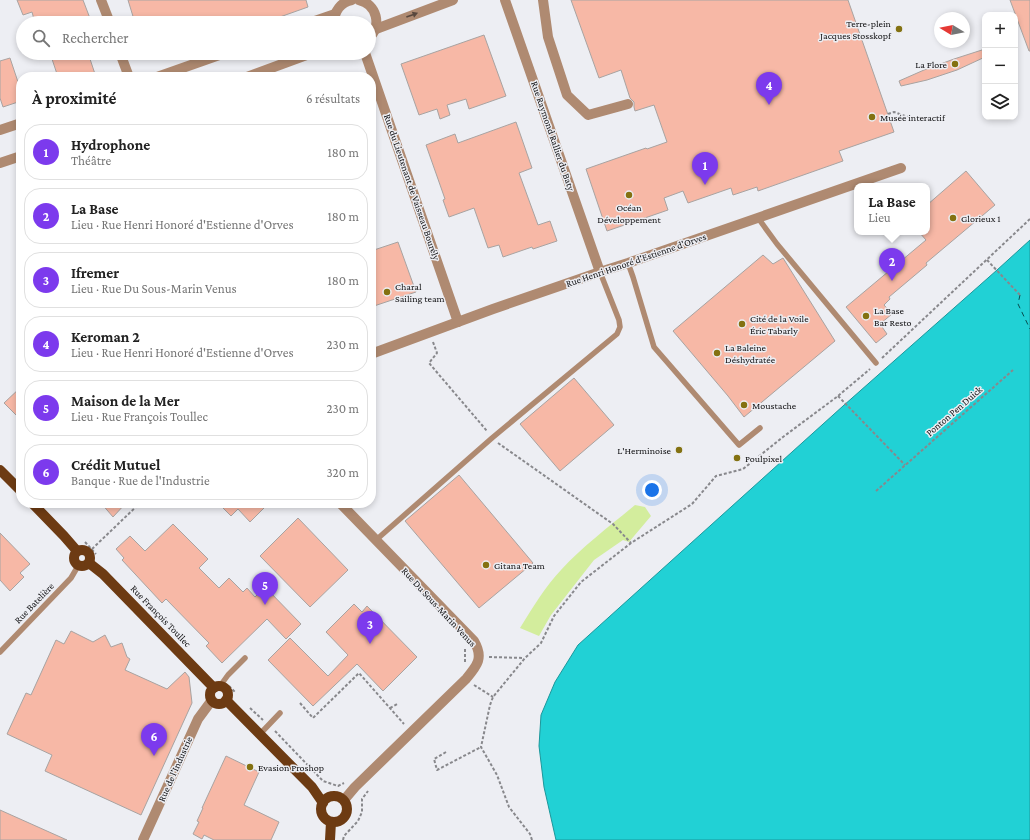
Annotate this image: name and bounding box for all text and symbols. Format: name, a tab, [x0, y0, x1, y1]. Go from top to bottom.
one-way arrow	[407, 12, 419, 18]
north arrow	[934, 12, 970, 48]
map controls	[982, 12, 1018, 120]
button: +	[982, 12, 1018, 48]
search box	[16, 16, 376, 60]
place label: Terre-plein Jacques Stosskopf	[819, 18, 892, 41]
marker: Terre-plein Jacques Stosskopf	[894, 24, 904, 34]
icon: search	[30, 27, 52, 49]
text: Rechercher	[62, 30, 129, 46]
button: −	[982, 48, 1018, 84]
place label: La Flore	[915, 59, 948, 70]
marker: La Flore	[950, 59, 960, 69]
pin: 4	[756, 72, 782, 105]
street label: Rue Raymond Rallier du Baty	[529, 80, 577, 193]
button: layers	[982, 84, 1018, 120]
text: À proximité	[32, 89, 116, 108]
text: 6 résultats	[306, 91, 360, 106]
marker: Musée interactif	[867, 112, 877, 122]
place label: Musée interactif	[880, 112, 946, 123]
street label: Rue du Lieutenant de Vaisseau Bourély	[382, 113, 442, 262]
text: Hydrophone	[71, 137, 150, 153]
text: 1	[44, 145, 48, 160]
text: 180 m	[327, 145, 359, 160]
pin: 1	[692, 152, 718, 185]
text: Théâtre	[71, 153, 111, 168]
popup	[854, 183, 930, 235]
marker: Océan Développement	[624, 190, 634, 200]
text: La Base	[868, 194, 916, 210]
text: La Base	[71, 201, 118, 217]
place label: Océan Développement	[597, 202, 661, 225]
text: 2	[43, 209, 49, 224]
text: 180 m	[327, 209, 359, 224]
text: Lieu	[868, 210, 891, 225]
marker: Glorieux 1	[948, 213, 958, 223]
place label: Glorieux 1	[961, 213, 1001, 224]
text: Lieu · Rue Henri Honoré d'Estienne d'Orves	[71, 217, 294, 232]
street label: Rue Henri Honoré d'Estienne d'Orves	[564, 231, 708, 289]
pin: 2	[879, 248, 905, 281]
text: Ifremer	[71, 265, 119, 281]
text: 3	[43, 273, 49, 288]
text: 180 m	[327, 273, 359, 288]
text: Lieu · Rue Du Sous-Marin Venus	[71, 281, 237, 296]
place label: Charal Sailing team	[395, 281, 445, 304]
marker: Charal Sailing team	[382, 287, 392, 297]
place label: La Base Bar Resto	[874, 305, 912, 328]
marker: La Base Bar Resto	[861, 311, 871, 321]
place label: Cité de la Voile Éric Tabarly	[750, 313, 809, 336]
marker: Cité de la Voile Éric Tabarly	[737, 319, 747, 329]
text: Keroman 2	[71, 329, 140, 345]
text: 4	[42, 337, 50, 352]
text: 230 m	[326, 337, 359, 352]
place label: La Baleine Déshydratée	[725, 342, 776, 365]
text: Lieu · Rue Henri Honoré d'Estienne d'Orves	[71, 345, 294, 360]
marker: La Baleine Déshydratée	[712, 348, 722, 358]
street label: Ponton Pen Duick	[924, 384, 984, 438]
text: Maison de la Mer	[71, 393, 180, 409]
marker: Moustache	[739, 400, 749, 410]
place label: Moustache	[752, 400, 797, 411]
text: 5	[43, 401, 49, 416]
text: 230 m	[326, 401, 359, 416]
text: Lieu · Rue François Toullec	[71, 409, 208, 424]
place label: L'Herminoise	[617, 445, 672, 456]
marker: L'Herminoise	[674, 445, 684, 455]
marker: Poulpixel	[732, 453, 742, 463]
place label: Poulpixel	[745, 453, 783, 464]
text: Crédit Mutuel	[71, 457, 160, 473]
text: 6	[42, 465, 50, 480]
text: 320 m	[326, 465, 359, 480]
text: Banque · Rue de l'Industrie	[71, 473, 210, 488]
your location	[642, 480, 662, 500]
marker: Gitana Team	[481, 560, 491, 570]
place label: Gitana Team	[494, 560, 545, 571]
street label: Rue Du Sous-Marin Venus	[400, 565, 479, 649]
pin: 5	[252, 572, 278, 605]
street label: Rue Batelière	[12, 580, 56, 626]
street label: Rue François Toullec	[129, 583, 194, 650]
pin: 3	[357, 611, 383, 644]
pin: 6	[141, 723, 167, 756]
street label: Rue de l'Industrie	[156, 734, 195, 803]
marker: Evasion Proshop	[245, 762, 255, 772]
place label: Evasion Proshop	[258, 762, 324, 773]

